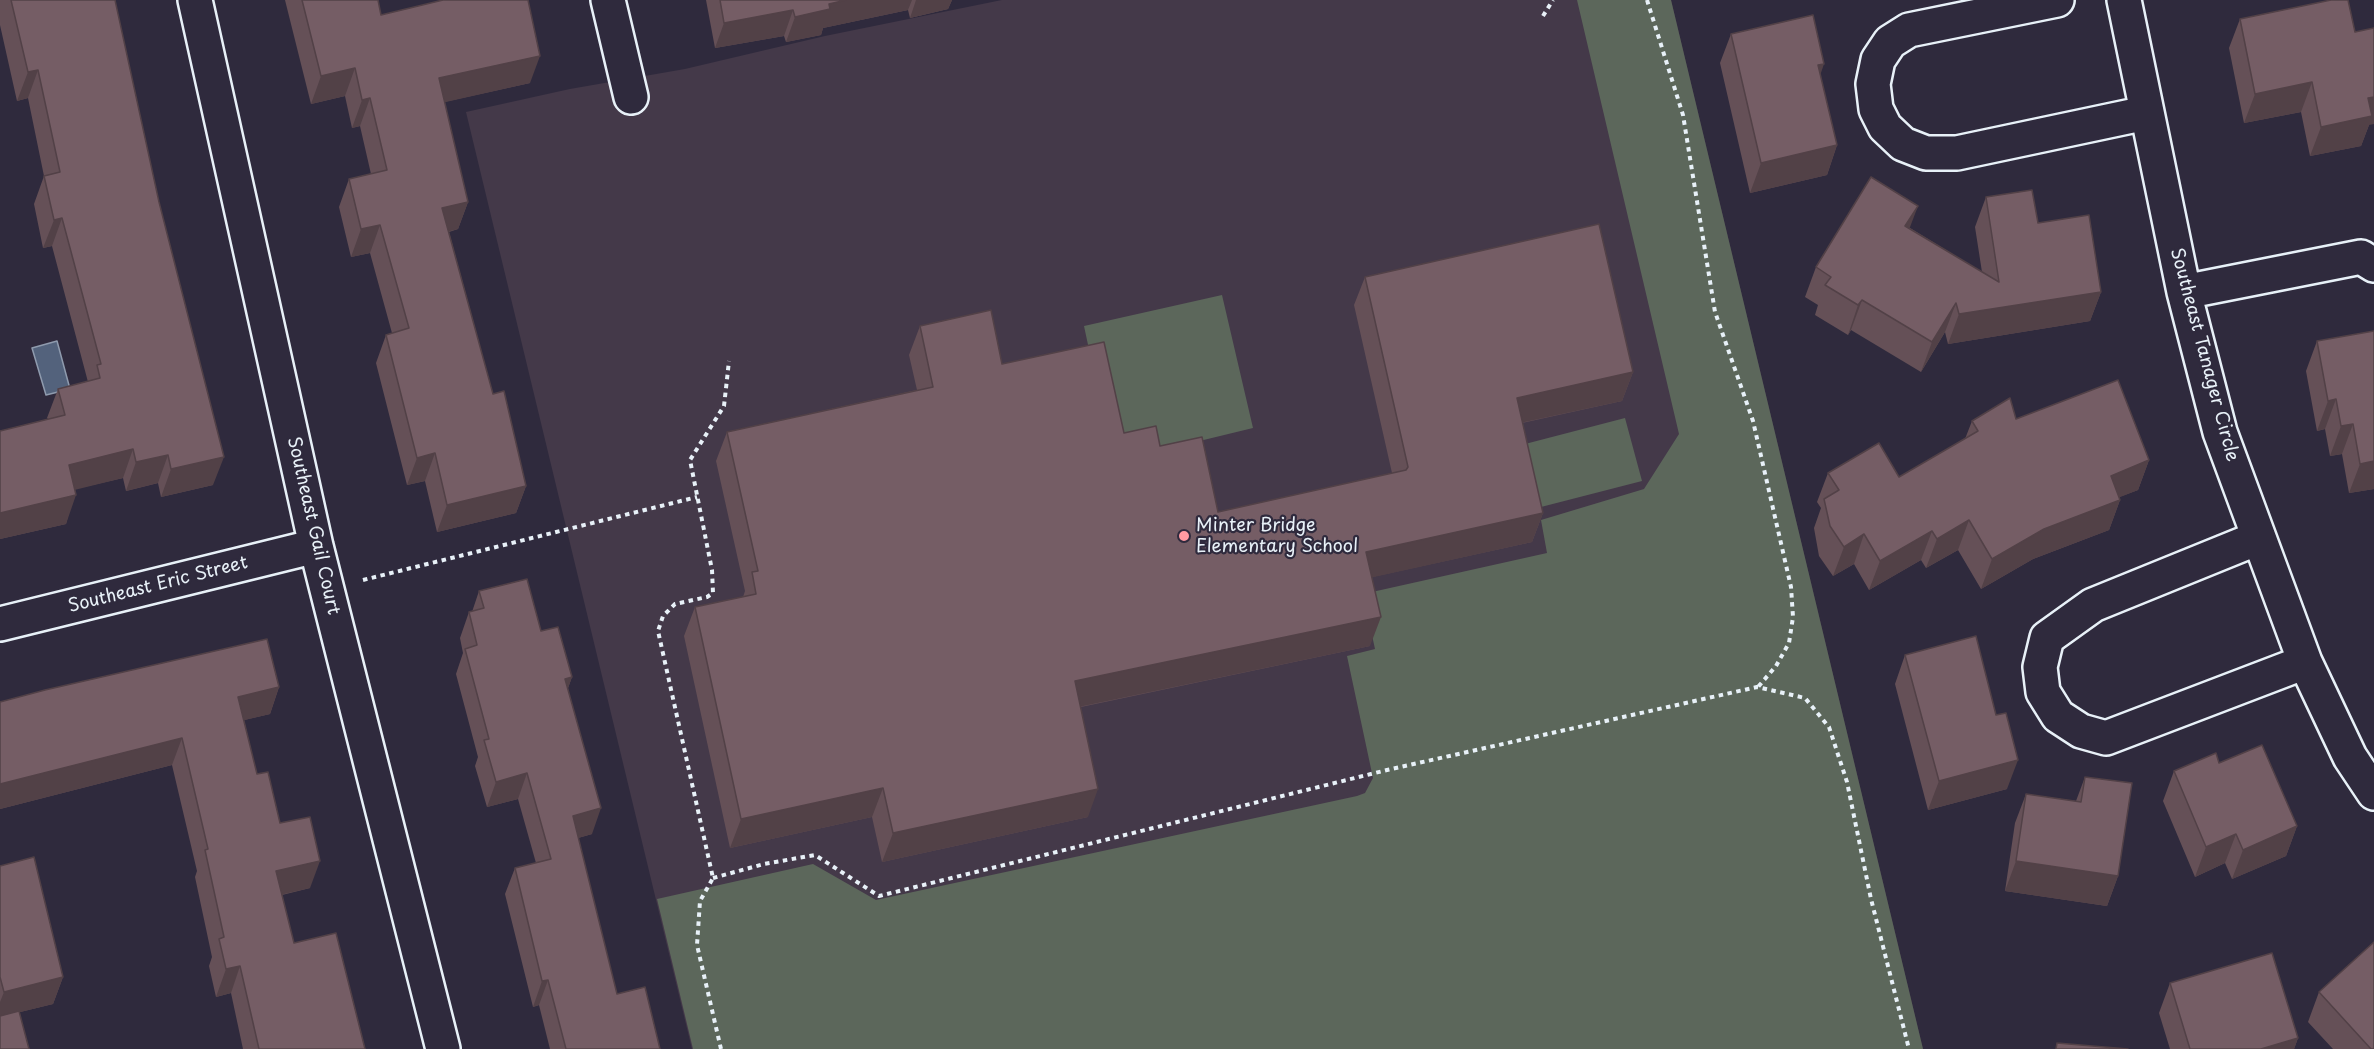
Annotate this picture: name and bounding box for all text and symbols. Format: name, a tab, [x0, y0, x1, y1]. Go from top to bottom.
street label: Southeast Tanager Circle	[2165, 246, 2243, 464]
street label: Southeast Gail Court	[282, 435, 344, 617]
place label: Minter Bridge Elementary School	[1196, 515, 1358, 558]
marker: Minter Bridge Elementary School	[1177, 529, 1191, 543]
street label: Southeast Eric Street	[66, 552, 250, 618]

